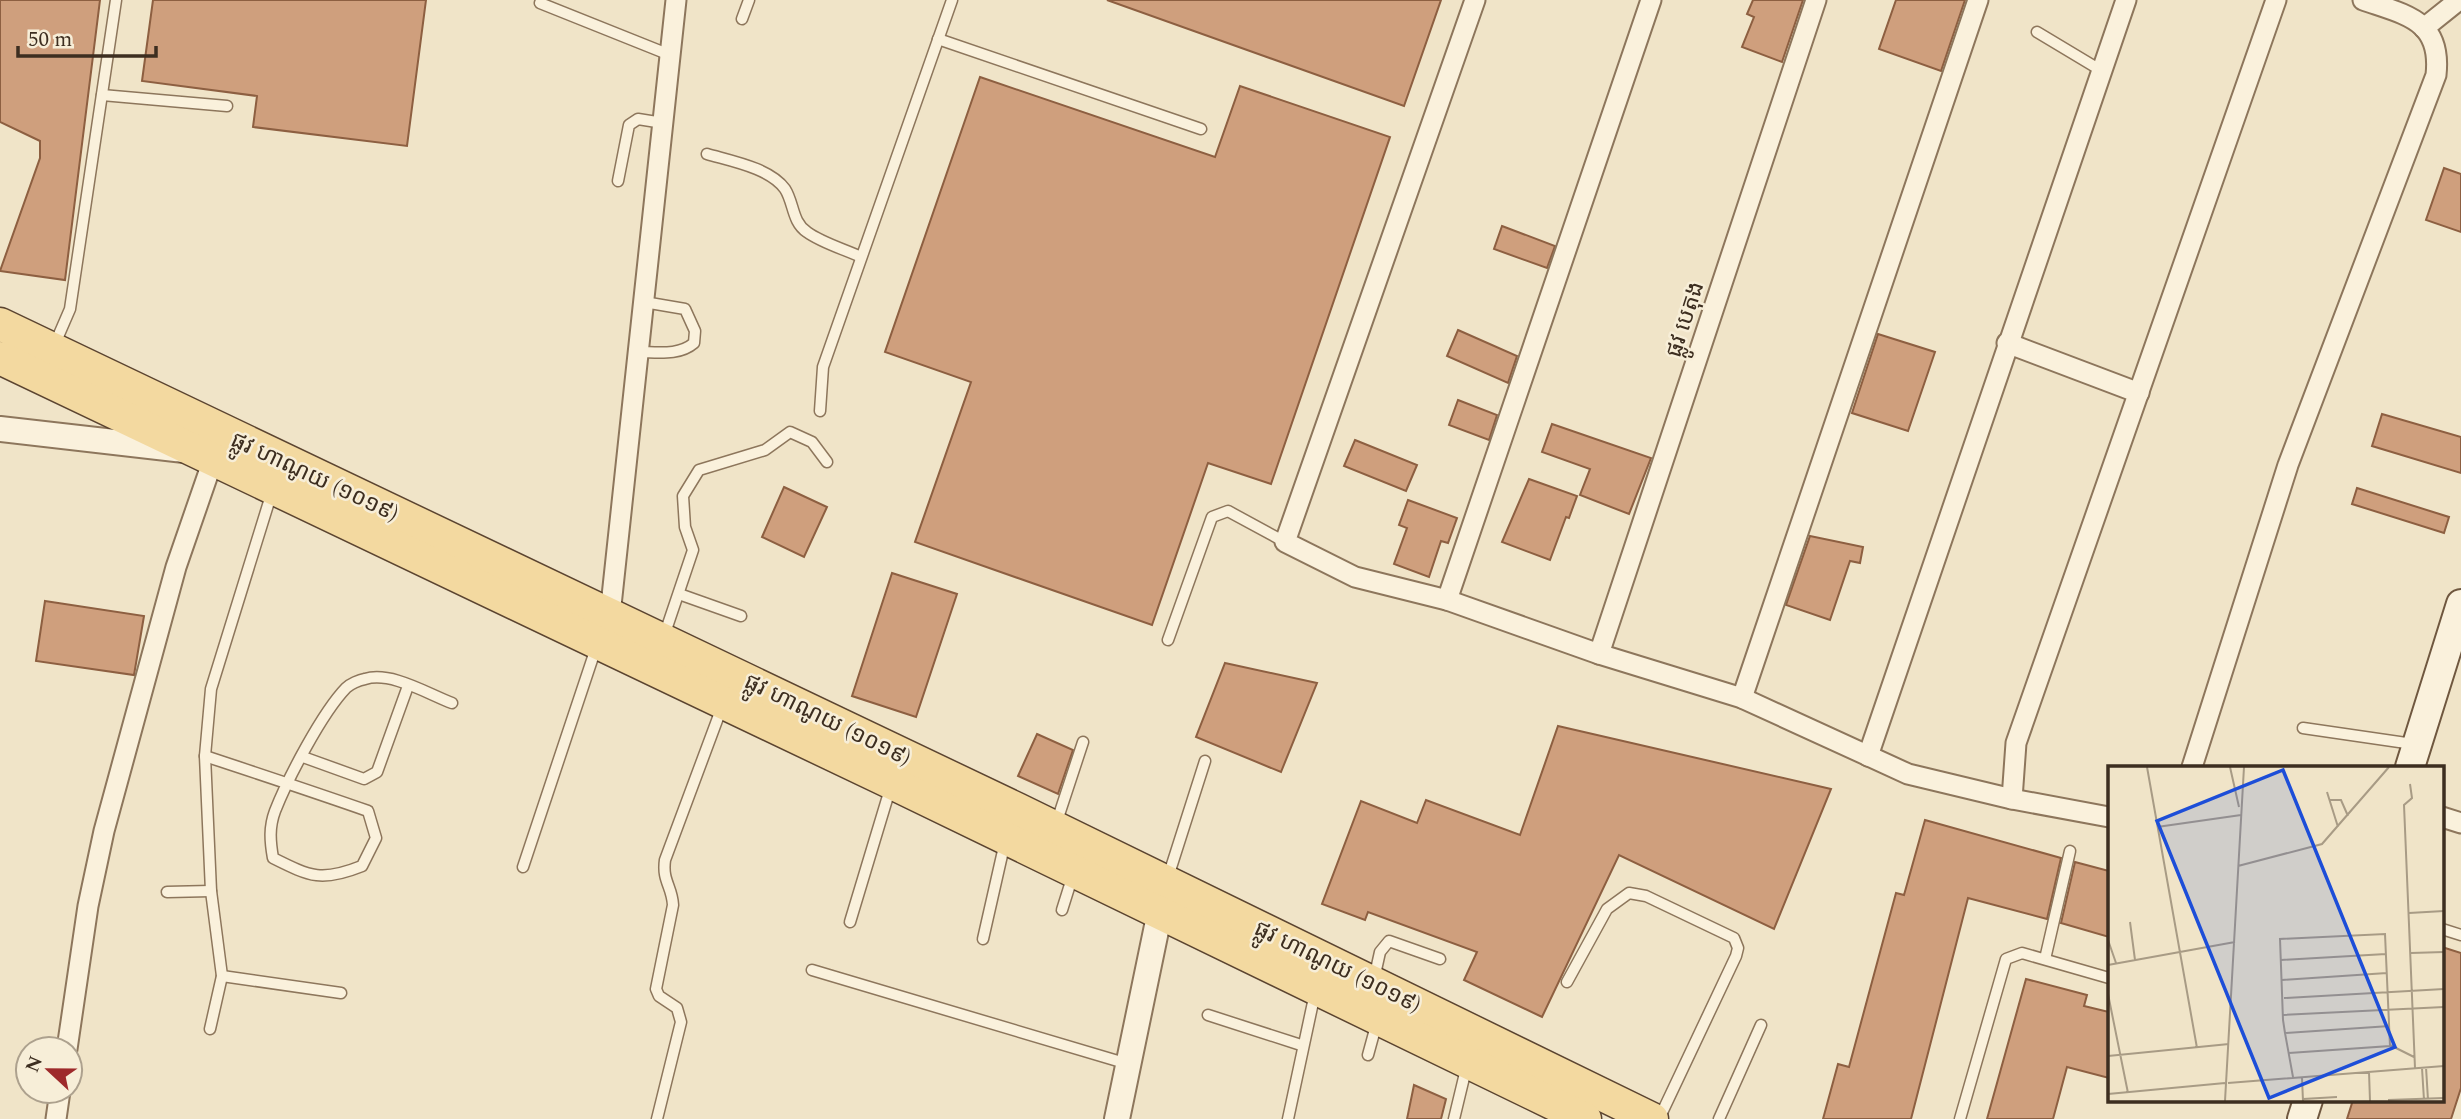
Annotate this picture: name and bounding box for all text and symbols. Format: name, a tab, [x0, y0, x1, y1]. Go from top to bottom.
scale bar	[18, 14, 156, 58]
text: 50 m	[28, 24, 72, 56]
street label: ផ្លូវ បេតុង	[1657, 277, 1717, 363]
street label: ផ្លូវ ហាណូយ (១០១៩)	[223, 423, 404, 534]
street label: ផ្លូវ ហាណូយ (១០១៩)	[737, 665, 917, 778]
inset map	[2108, 766, 2444, 1102]
street label: ផ្លូវ ហាណូយ (១០១៩)	[1247, 912, 1427, 1025]
north arrow	[14, 1035, 84, 1105]
text: N	[18, 1052, 51, 1077]

